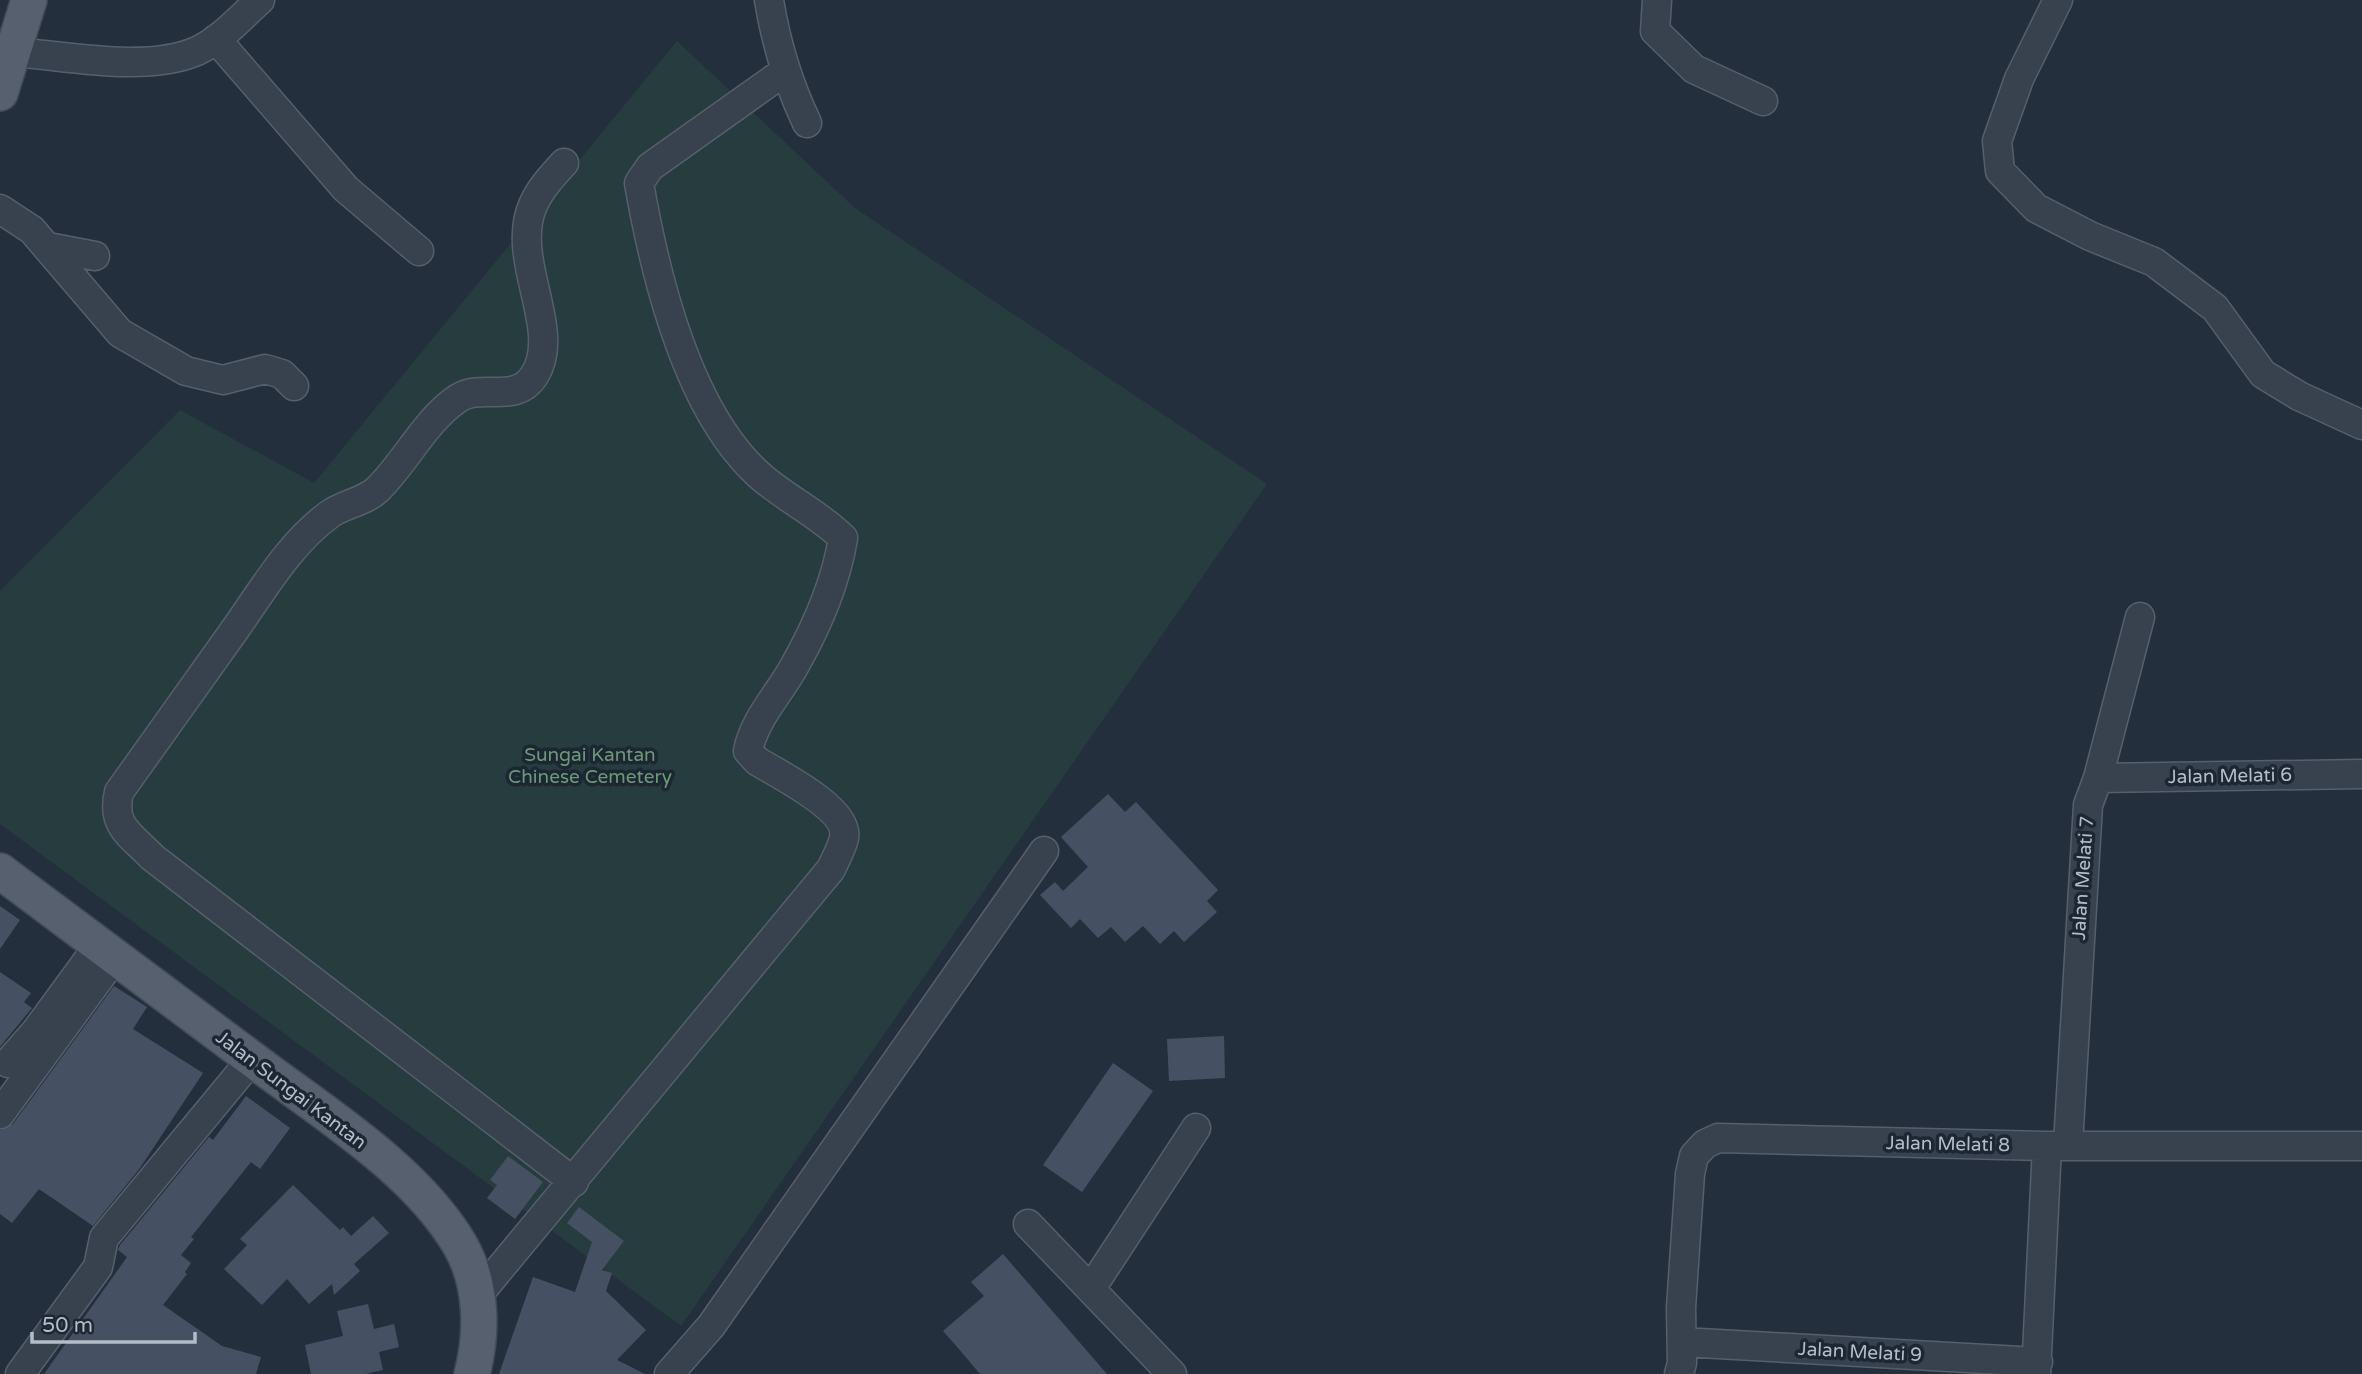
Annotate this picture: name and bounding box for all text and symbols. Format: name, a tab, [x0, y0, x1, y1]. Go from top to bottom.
park label: Sungai Kantan Chinese Cemetery	[508, 744, 672, 788]
street label: Jalan Melati 6	[2168, 764, 2292, 788]
street label: Jalan Melati 7	[2068, 815, 2098, 941]
street label: Jalan Sungai Kantan	[211, 1026, 371, 1154]
street label: Jalan Melati 8	[1886, 1132, 2010, 1156]
scale bar	[32, 1300, 194, 1344]
text: 50 m	[42, 1313, 93, 1338]
street label: Jalan Melati 9	[1797, 1338, 1923, 1366]

